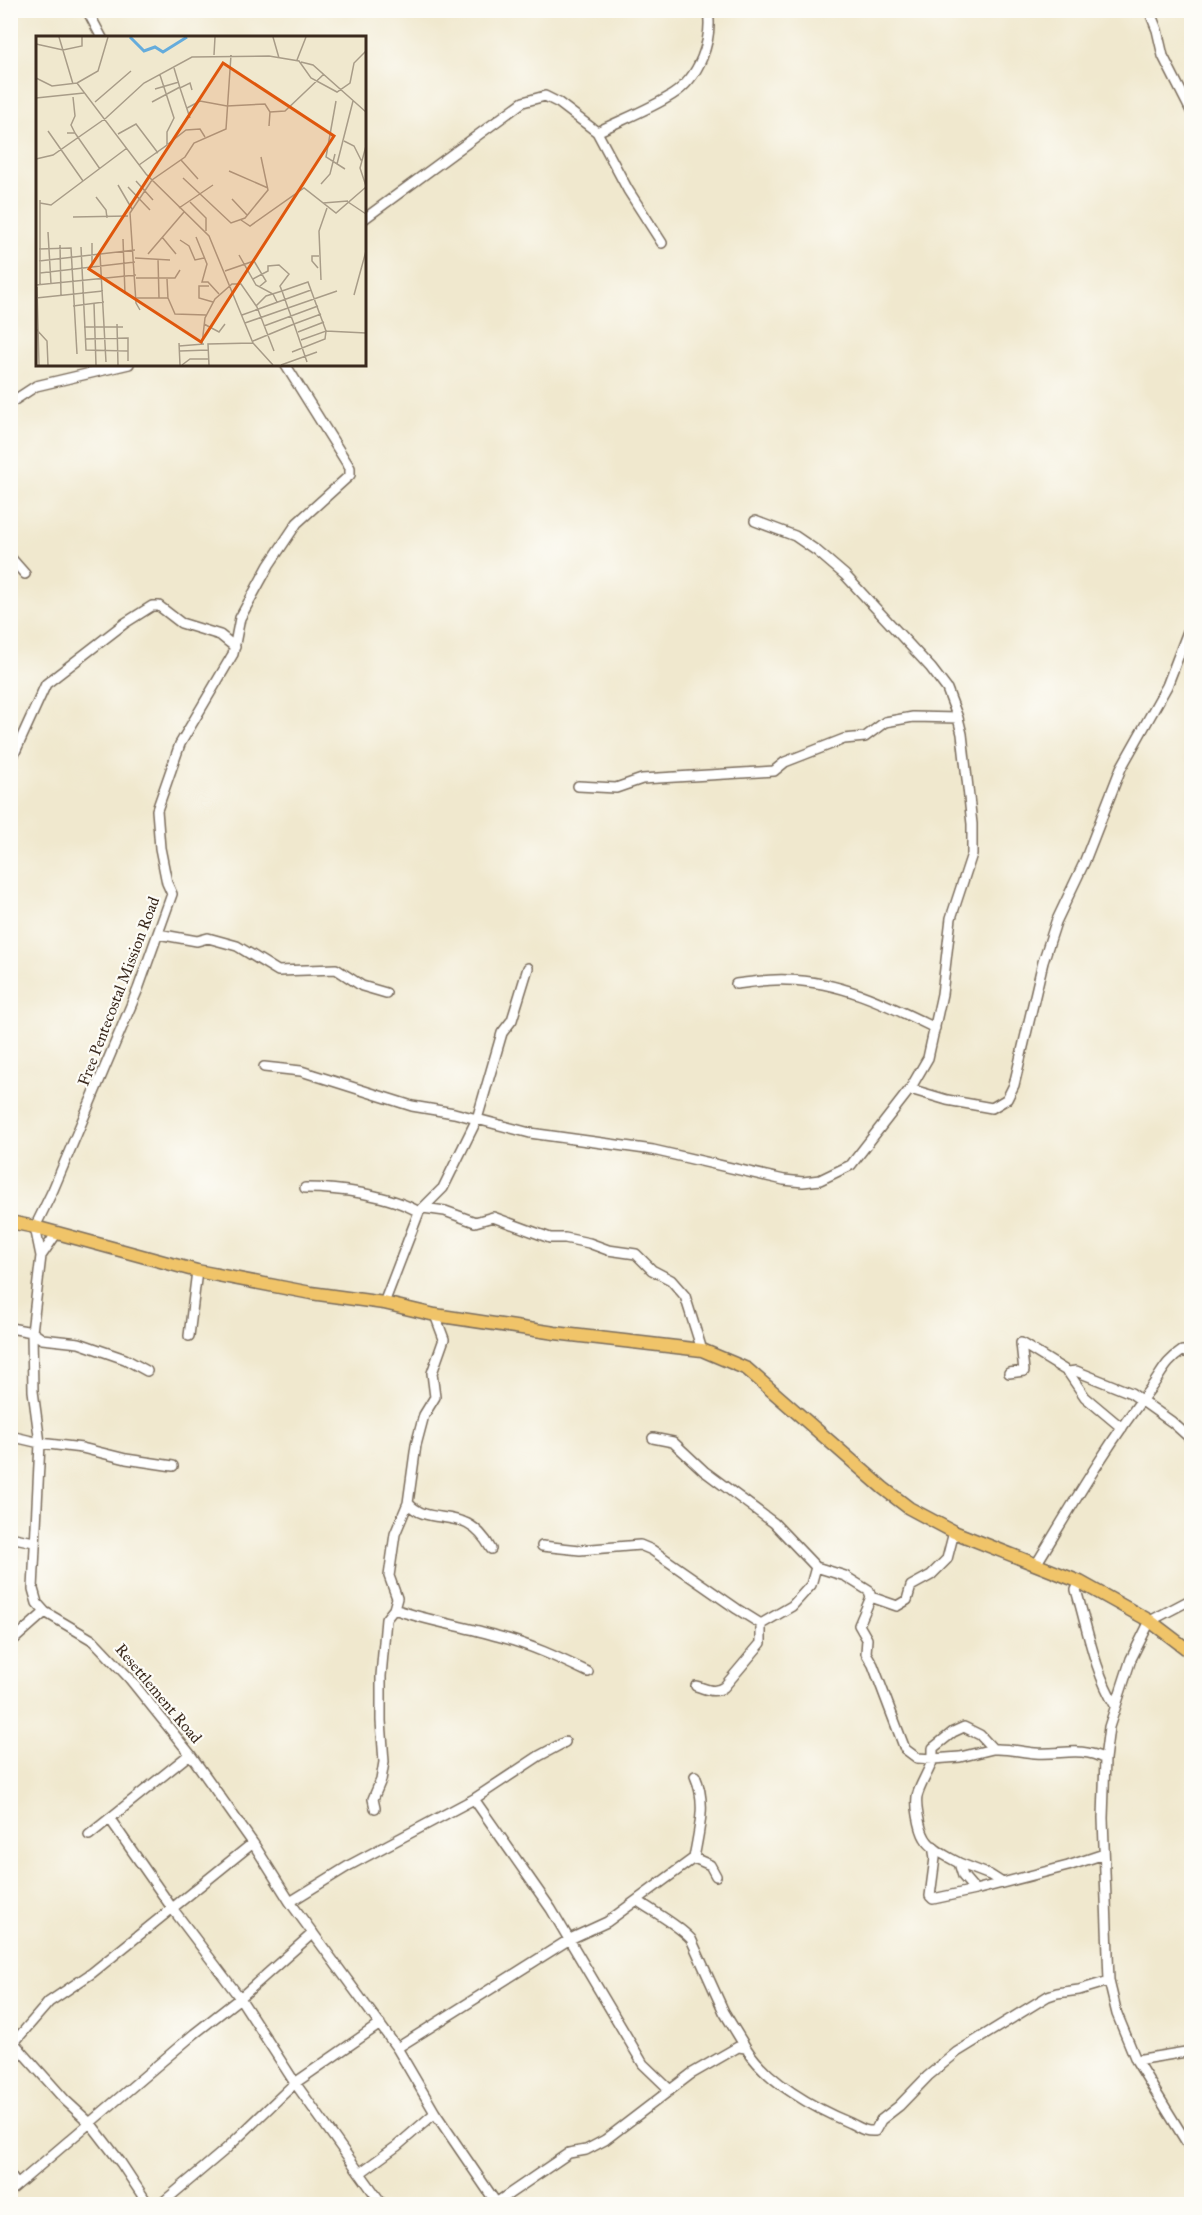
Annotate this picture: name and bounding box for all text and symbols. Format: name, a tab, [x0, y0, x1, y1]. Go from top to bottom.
inset map	[36, 36, 366, 366]
street label: Free Pentecostal Mission Road	[74, 894, 163, 1089]
street label: Resettlement Road	[111, 1640, 206, 1747]

